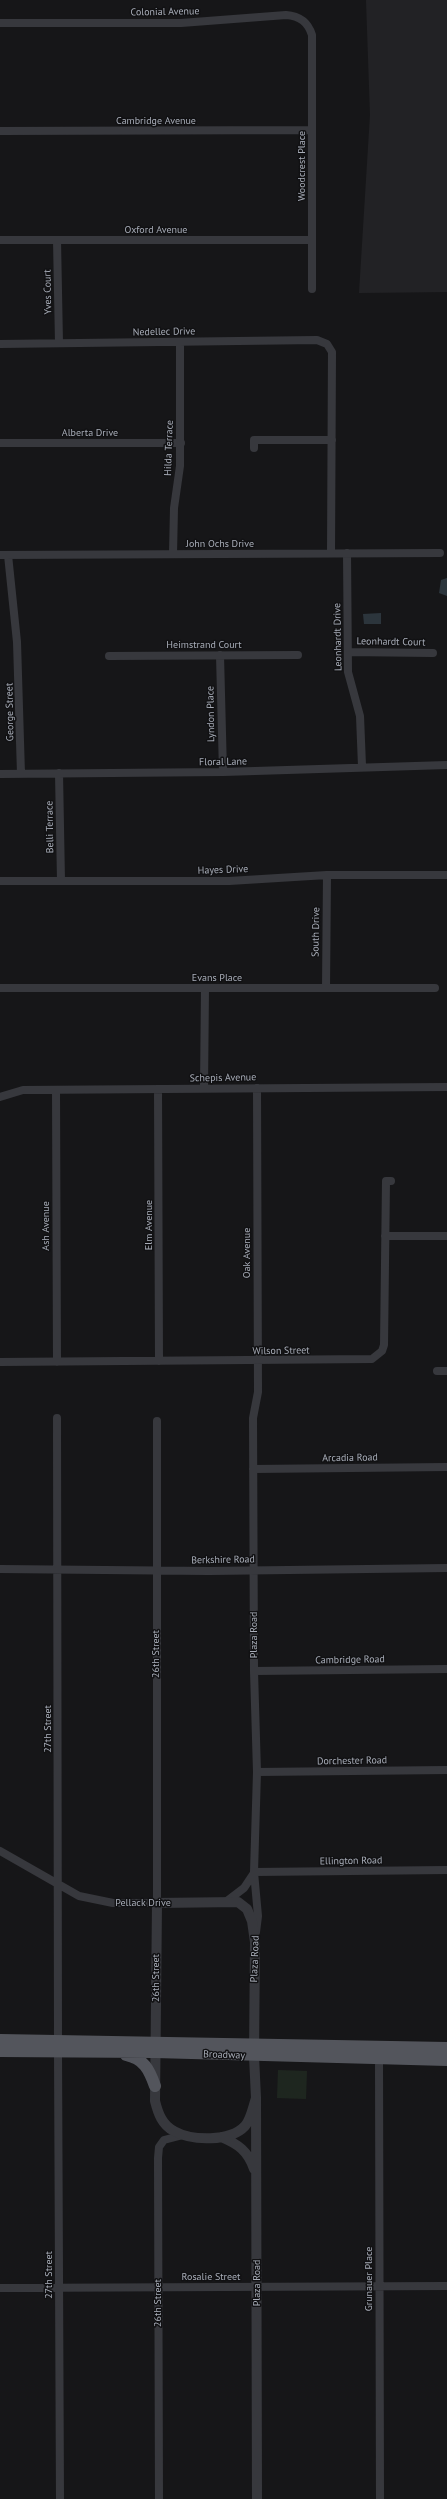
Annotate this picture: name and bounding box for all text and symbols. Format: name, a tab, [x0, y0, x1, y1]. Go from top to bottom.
street label: Colonial Avenue	[130, 5, 200, 19]
street label: Cambridge Avenue	[116, 115, 196, 127]
street label: Woodcrest Place	[296, 131, 308, 201]
street label: Oxford Avenue	[125, 224, 187, 236]
street label: Yves Court	[42, 269, 54, 315]
street label: Nedellec Drive	[133, 325, 195, 339]
street label: Hilda Terrace	[162, 420, 176, 476]
street label: Alberta Drive	[62, 427, 118, 439]
street label: John Ochs Drive	[186, 538, 254, 550]
street label: Leonhardt Drive	[331, 603, 345, 671]
street label: Leonhardt Court	[356, 635, 426, 649]
street label: Heimstrand Court	[166, 639, 242, 651]
street label: George Street	[3, 683, 17, 741]
street label: Lyndon Place	[205, 686, 217, 742]
street label: Floral Lane	[199, 756, 247, 768]
street label: Belli Terrace	[44, 801, 56, 853]
street label: Hayes Drive	[198, 863, 248, 877]
street label: South Drive	[310, 907, 322, 957]
street label: Evans Place	[192, 972, 242, 984]
street label: Schepis Avenue	[190, 1071, 256, 1085]
street label: Elm Avenue	[143, 1200, 155, 1250]
street label: Ash Avenue	[40, 1201, 52, 1251]
street label: Oak Avenue	[241, 1228, 253, 1278]
street label: Wilson Street	[252, 1345, 310, 1357]
street label: Arcadia Road	[322, 1452, 378, 1464]
street label: Berkshire Road	[191, 1553, 255, 1567]
street label: Plaza Road	[248, 1612, 260, 1658]
street label: 26th Street	[150, 1630, 162, 1678]
street label: Cambridge Road	[315, 1653, 385, 1667]
street label: 27th Street	[42, 1705, 54, 1753]
street label: Dorchester Road	[317, 1754, 387, 1768]
street label: Ellington Road	[320, 1854, 382, 1868]
street label: Pellack Drive	[115, 1897, 171, 1909]
street label: Plaza Road	[248, 1935, 262, 1983]
street label: 26th Street	[150, 1954, 162, 2002]
street label: Broadway	[203, 2048, 245, 2062]
street label: Grunauer Place	[363, 2247, 375, 2311]
street label: 27th Street	[43, 2251, 55, 2299]
street label: Plaza Road	[251, 2260, 263, 2306]
street label: Rosalie Street	[182, 2271, 240, 2283]
street label: 26th Street	[152, 2279, 164, 2327]

